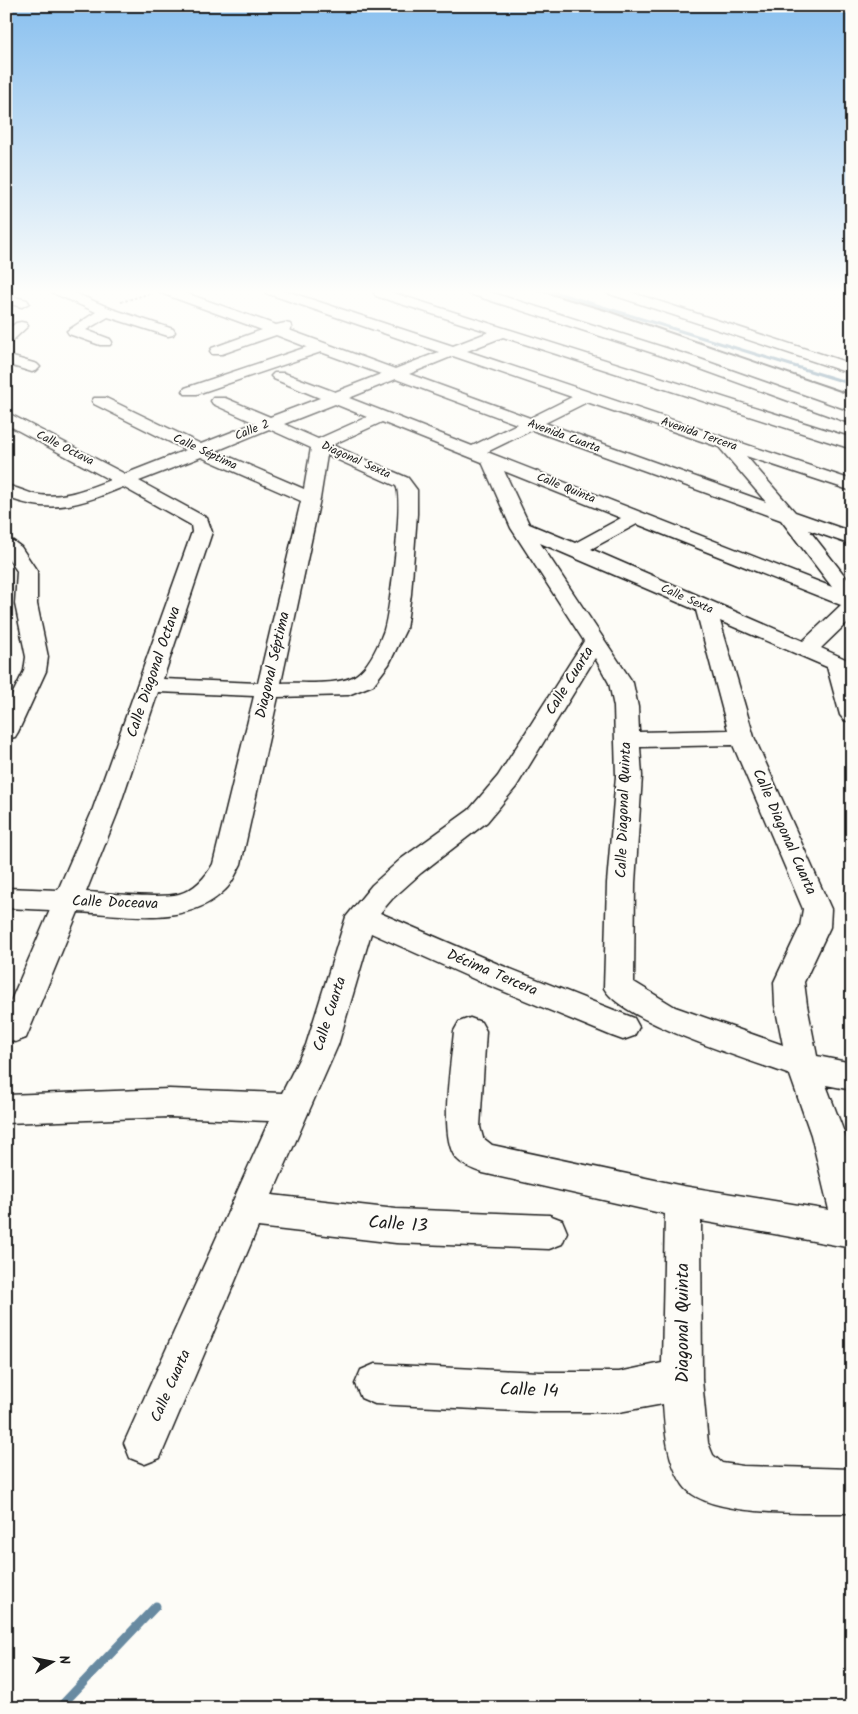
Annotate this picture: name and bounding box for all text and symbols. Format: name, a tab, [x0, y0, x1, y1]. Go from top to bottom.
street label: Avenida Tercera	[658, 412, 740, 456]
street label: Calle 2	[232, 414, 272, 446]
street label: Avenida Cuarta	[525, 414, 603, 458]
street label: Calle Octava	[33, 425, 98, 471]
street label: Calle Séptima	[170, 429, 241, 475]
street label: Diagonal Sexta	[318, 436, 394, 484]
street label: Calle Quinta	[534, 468, 599, 509]
street label: Calle Sexta	[658, 579, 717, 619]
street label: Calle Diagonal Octava	[120, 603, 188, 741]
street label: Diagonal Séptima	[249, 609, 297, 721]
street label: Calle Cuarta	[539, 642, 601, 720]
street label: Calle Diagonal Quinta	[610, 741, 638, 879]
street label: Calle Diagonal Cuarta	[745, 765, 823, 899]
street label: Calle Doceava	[71, 889, 159, 917]
street label: Décima Tercera	[443, 943, 541, 1003]
street label: Calle Cuarta	[307, 974, 353, 1054]
street label: Calle 13	[367, 1208, 429, 1242]
street label: Diagonal Quinta	[669, 1263, 698, 1383]
street label: Calle Cuarta	[144, 1346, 198, 1426]
street label: Calle 14	[499, 1375, 559, 1407]
north arrow	[28, 1636, 78, 1686]
text: N	[52, 1654, 75, 1666]

